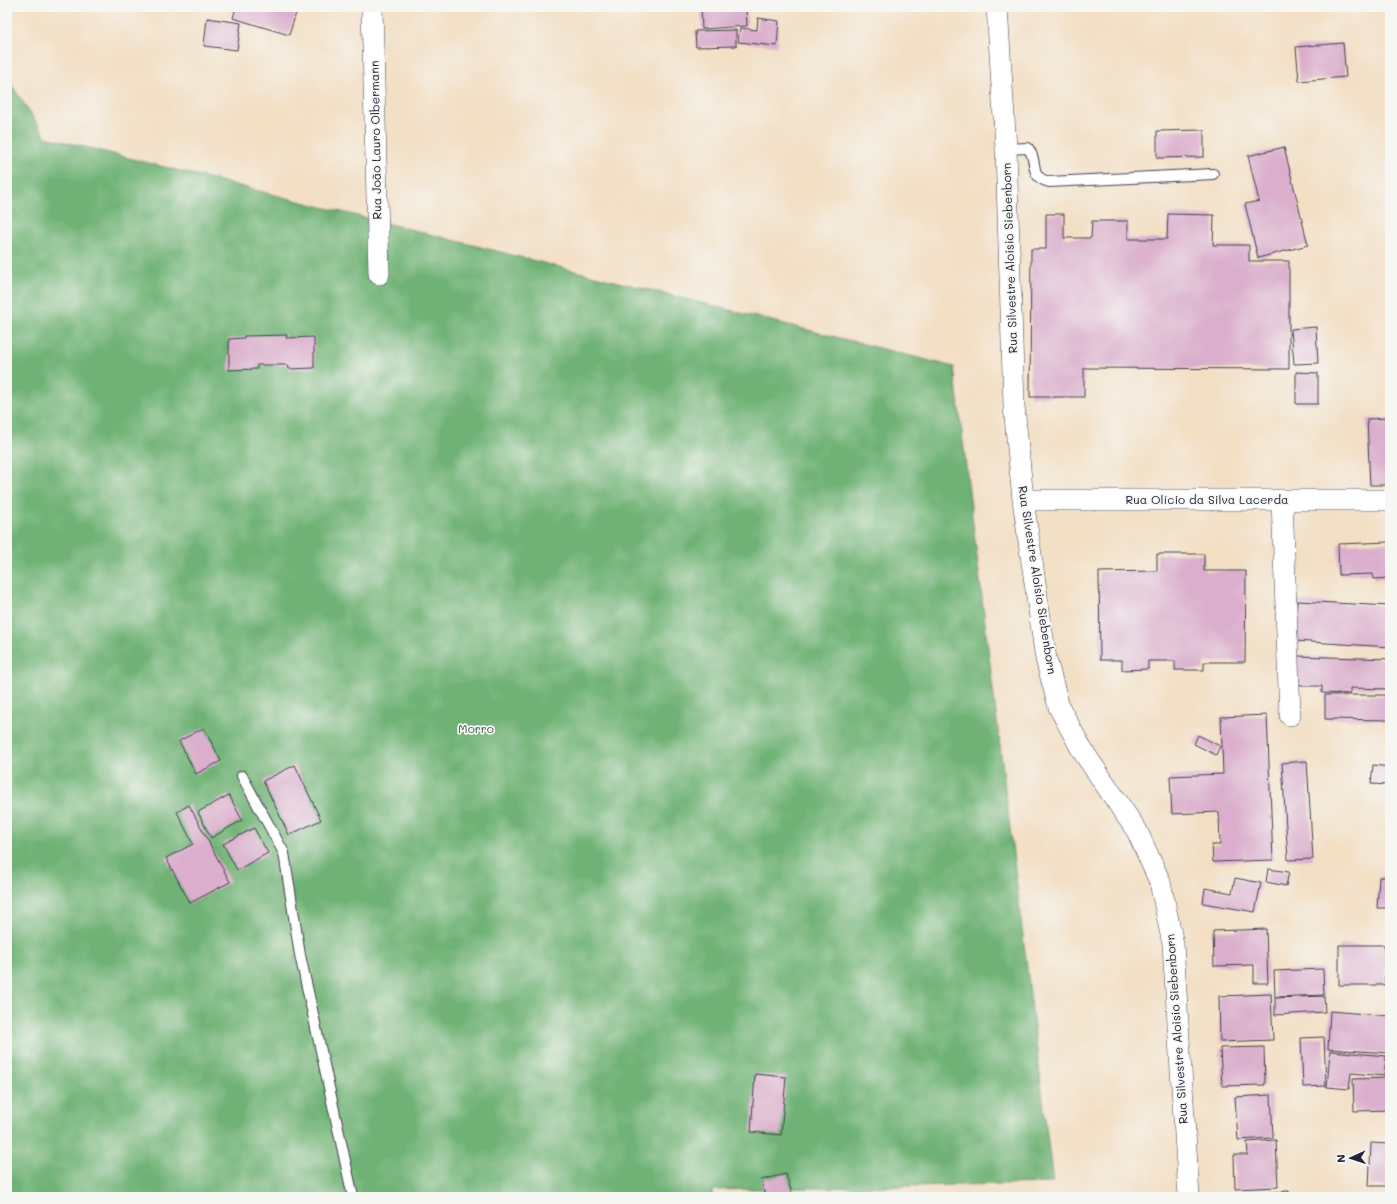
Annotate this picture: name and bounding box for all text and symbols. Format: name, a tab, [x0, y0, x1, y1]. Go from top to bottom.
street label: Rua João Lauro Olbermann	[366, 60, 384, 220]
street label: Rua Silvestre Aloisio Siebenborn	[998, 162, 1020, 354]
street label: Rua Silvestre Aloisio Siebenborn	[1015, 484, 1061, 675]
street label: Rua Olício da Silva Lacerda	[1126, 491, 1288, 507]
park label: Morro	[458, 720, 494, 736]
street label: Rua Silvestre Aloisio Siebenborn	[1161, 933, 1191, 1125]
north arrow	[1331, 1138, 1371, 1178]
text: N	[1333, 1154, 1348, 1163]

